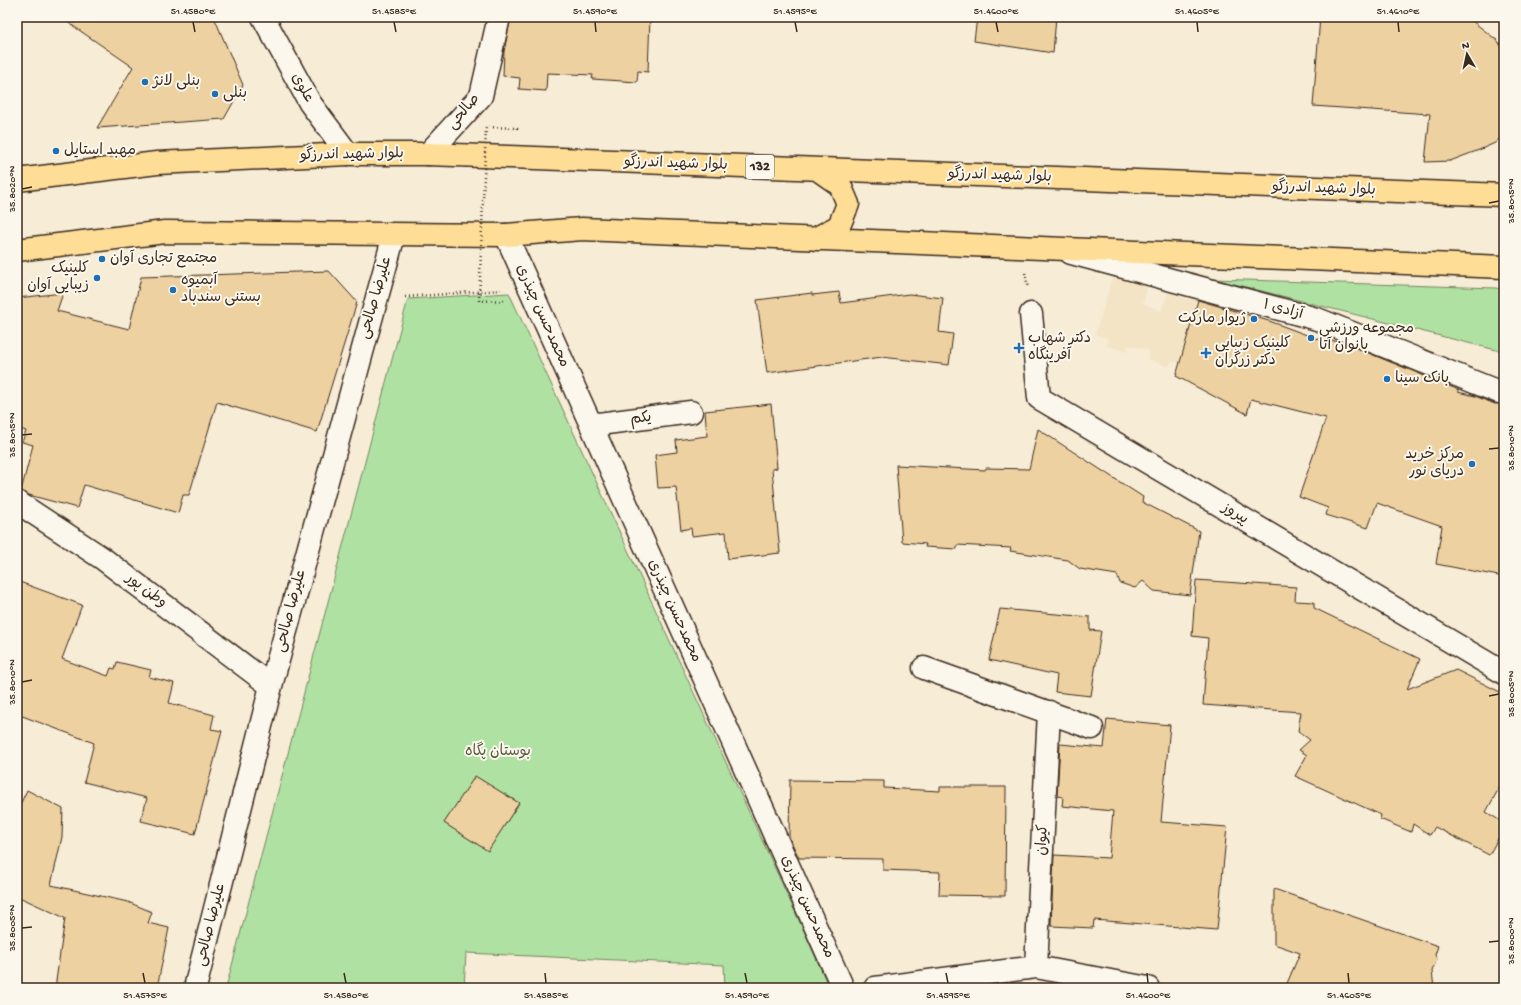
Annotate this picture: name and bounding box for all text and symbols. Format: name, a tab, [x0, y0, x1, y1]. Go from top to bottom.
text: 51.4580°E	[171, 6, 216, 18]
text: 51.4585°E	[372, 6, 417, 18]
text: 51.4590°E	[573, 6, 618, 18]
text: 51.4595°E	[773, 6, 817, 18]
text: 51.4600°E	[974, 6, 1019, 18]
text: 51.4605°E	[1175, 6, 1220, 18]
text: 51.4610°E	[1377, 6, 1420, 18]
north arrow	[1447, 34, 1487, 74]
text: N	[1461, 40, 1470, 53]
street label: علوی	[286, 70, 318, 106]
place label: بنلی لانژ	[151, 73, 200, 91]
marker: بنلی لانژ	[140, 77, 150, 87]
place label: بنلی	[223, 85, 247, 103]
marker: بنلی	[210, 89, 220, 99]
street label: صالحی	[444, 90, 484, 134]
place label: مهبد استایل	[64, 142, 136, 160]
street label: بلوار شهید اندرزگو	[299, 143, 404, 165]
marker: مهبد استایل	[51, 146, 61, 156]
street label: بلوار شهید اندرزگو	[623, 151, 728, 175]
road number: 132	[746, 155, 774, 179]
street label: بلوار شهید اندرزگو	[947, 163, 1052, 187]
text: 35.8020°N	[7, 165, 19, 213]
street label: بلوار شهید اندرزگو	[1271, 176, 1376, 200]
text: 35.8015°N	[1506, 178, 1518, 225]
place label: مجتمع تجاری آوان	[110, 249, 217, 268]
marker: مجتمع تجاری آوان	[97, 254, 107, 264]
street label: علیرضا صالحی	[356, 255, 396, 341]
place label: کلینیک زیبایی آوان	[27, 260, 89, 295]
street label: محمدحسن چیذری	[511, 262, 573, 370]
place label: آبمیوه بستنی سندباد	[181, 271, 261, 307]
marker: کلینیک زیبایی آوان	[92, 273, 102, 283]
marker: آبمیوه بستنی سندباد	[168, 285, 178, 295]
street label: آزادی ۱	[1261, 295, 1307, 324]
place label: ژیوار مارکت	[1178, 310, 1246, 328]
marker: ژیوار مارکت	[1249, 314, 1259, 324]
place label: مجموعه ورزشی بانوان آتا	[1319, 320, 1414, 355]
place label: دکتر شهاب آفرینگاه	[1028, 330, 1091, 365]
marker: مجموعه ورزشی بانوان آتا	[1306, 333, 1316, 343]
place label: کلینیک زیبایی دکتر زرگران	[1215, 335, 1291, 370]
marker: دکتر شهاب آفرینگاه	[1013, 342, 1025, 354]
marker: کلینیک زیبایی دکتر زرگران	[1200, 347, 1212, 359]
place label: بانک سینا	[1395, 370, 1449, 388]
marker: بانک سینا	[1382, 374, 1392, 384]
street label: یکم	[629, 409, 653, 430]
text: 35.8015°N	[7, 412, 19, 459]
text: 35.8010°N	[1506, 425, 1518, 472]
place label: مرکز خرید دریای نور	[1405, 446, 1464, 481]
marker: مرکز خرید دریای نور	[1467, 459, 1477, 469]
street label: پیروز	[1218, 499, 1252, 529]
street label: محمدحسن چیذری	[643, 557, 705, 665]
street label: علیرضا صالحی	[271, 568, 311, 654]
street label: وطن پور	[121, 569, 170, 612]
text: 35.8010°N	[7, 659, 19, 706]
text: 35.8005°N	[1506, 670, 1518, 718]
park label: بوستان پگاه	[465, 741, 531, 761]
street label: کیوان	[1033, 824, 1053, 856]
street label: محمدحسن چیذری	[776, 853, 838, 961]
street label: علیرضا صالحی	[192, 882, 230, 968]
text: 35.8005°N	[7, 904, 19, 952]
text: 35.8000°N	[1506, 917, 1518, 966]
text: 51.4575°E	[123, 990, 168, 1002]
text: 51.4580°E	[324, 990, 369, 1002]
text: 51.4585°E	[524, 990, 569, 1002]
text: 51.4590°E	[725, 990, 770, 1002]
text: 51.4595°E	[926, 990, 970, 1002]
text: 51.4600°E	[1126, 990, 1171, 1002]
text: 51.4605°E	[1327, 990, 1372, 1002]

